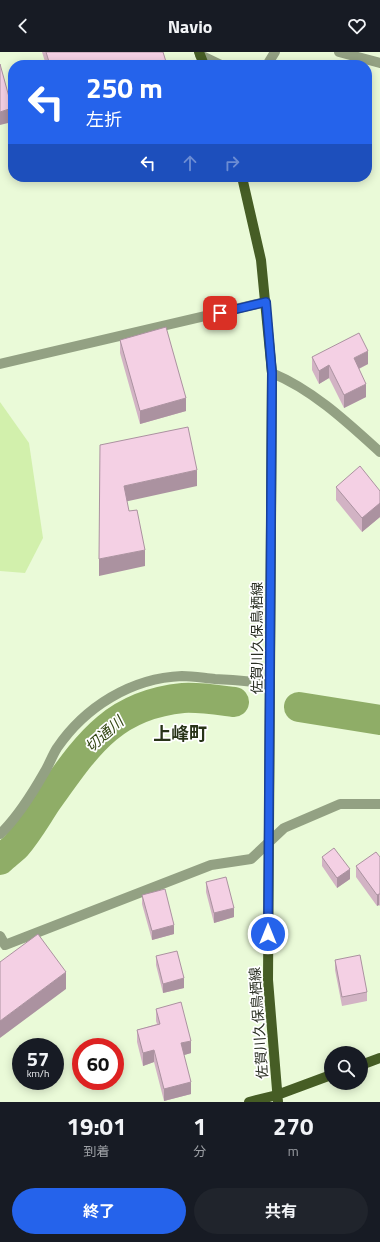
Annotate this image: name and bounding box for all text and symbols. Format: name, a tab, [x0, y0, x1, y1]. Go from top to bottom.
text: Navio	[168, 13, 212, 40]
icon: back	[12, 15, 34, 37]
icon: heart	[346, 15, 368, 37]
text: 250 m	[86, 66, 163, 109]
icon: left	[20, 76, 72, 128]
text: 左折	[86, 106, 122, 133]
icon: left	[137, 152, 159, 174]
icon: ahead	[179, 152, 201, 174]
icon: right	[221, 152, 243, 174]
pin	[203, 296, 237, 330]
icon: arrive	[209, 302, 231, 324]
street label: 佐賀川久保鳥栖線	[246, 582, 267, 694]
water label: 切通川	[79, 709, 130, 757]
district label: 上峰町	[153, 720, 207, 747]
position arrow	[247, 913, 289, 955]
street label: 佐賀川久保鳥栖線	[244, 966, 272, 1080]
speed limit sign: 60	[72, 1038, 124, 1090]
text: 57	[27, 1043, 49, 1074]
map controls	[324, 1046, 368, 1090]
button: search	[324, 1046, 368, 1090]
text: km/h	[27, 1066, 49, 1081]
text: 19:01	[67, 1108, 126, 1144]
text: 1	[193, 1108, 207, 1144]
text: 270	[273, 1108, 313, 1144]
text: 到着	[84, 1141, 110, 1161]
text: 分	[193, 1141, 206, 1161]
text: m	[288, 1141, 299, 1161]
button: 終了	[12, 1188, 186, 1234]
button: 共有	[194, 1188, 368, 1234]

